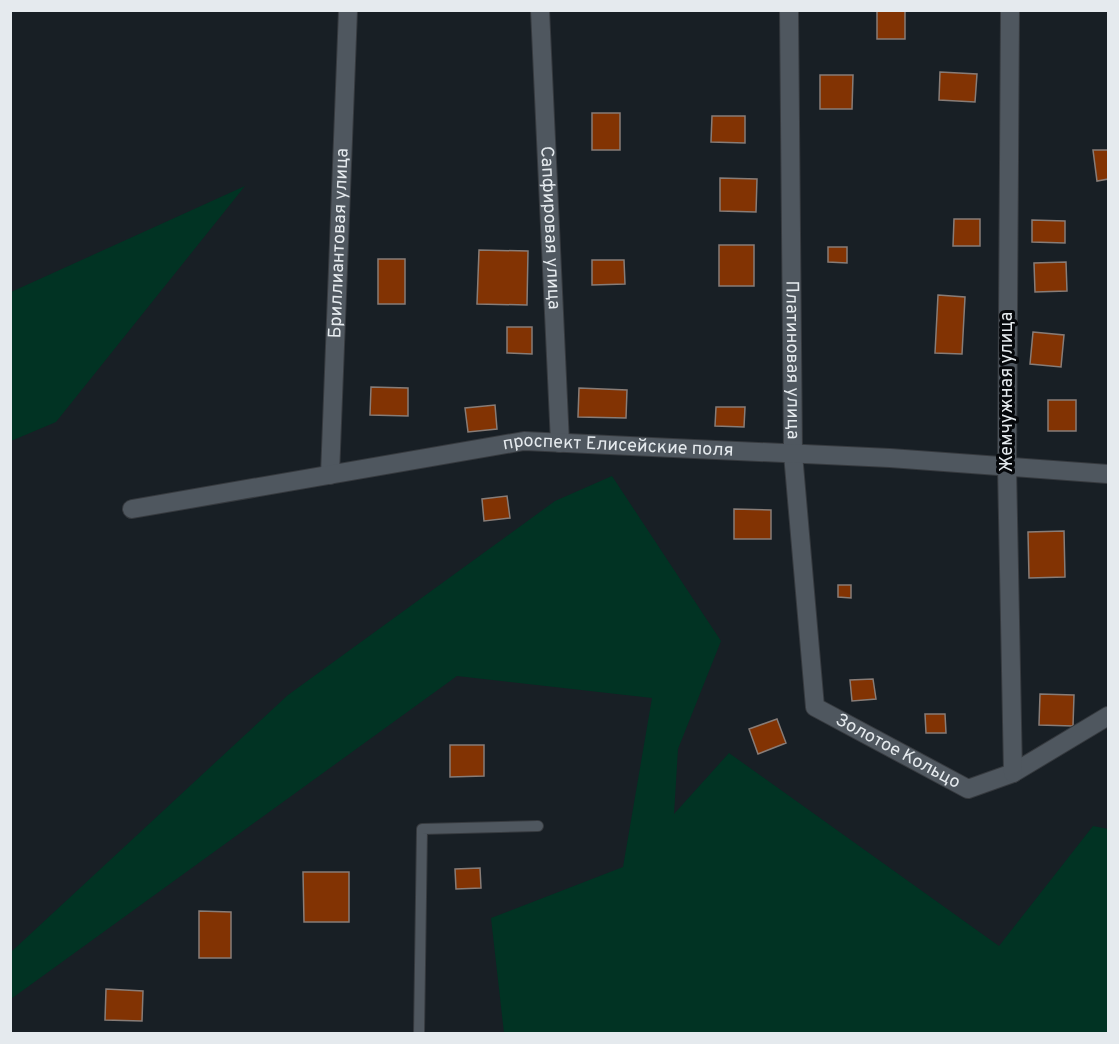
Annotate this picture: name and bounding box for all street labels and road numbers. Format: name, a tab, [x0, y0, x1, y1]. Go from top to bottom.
street label: Сапфировая улица	[535, 145, 565, 310]
street label: Бриллиантовая улица	[324, 148, 354, 339]
street label: Платиновая улица	[780, 280, 804, 440]
street label: Жемчужная улица	[996, 312, 1019, 472]
street label: проспект Елисейские поля	[501, 429, 734, 462]
street label: Золотое Кольцо	[831, 709, 964, 794]

